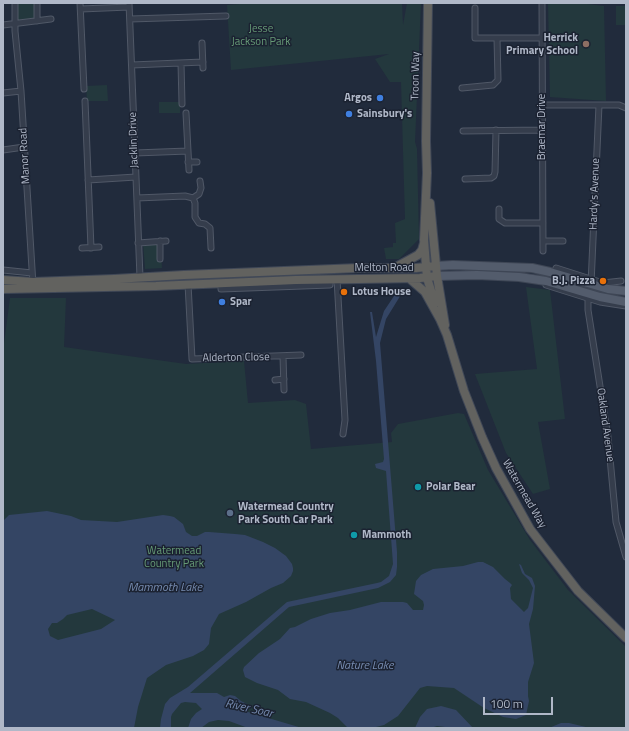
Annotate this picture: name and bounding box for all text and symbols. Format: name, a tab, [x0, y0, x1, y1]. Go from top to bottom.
park label: Jesse Jackson Park	[231, 22, 291, 48]
place label: Herrick Primary School	[506, 31, 578, 57]
marker: Herrick Primary School	[581, 39, 591, 49]
street label: Troon Way	[409, 51, 423, 101]
place label: Argos	[344, 91, 372, 105]
marker: Argos	[375, 93, 385, 103]
street label: Braemar Drive	[535, 94, 549, 160]
place label: Sainsbury's	[357, 107, 412, 121]
marker: Sainsbury's	[344, 109, 354, 119]
street label: Jacklin Drive	[126, 112, 142, 168]
street label: Manor Road	[17, 127, 33, 185]
street label: Hardy's Avenue	[587, 158, 603, 230]
street label: Melton Road	[354, 261, 414, 275]
place label: B.J. Pizza	[552, 274, 595, 288]
marker: B.J. Pizza	[598, 276, 608, 286]
place label: Lotus House	[352, 285, 411, 299]
marker: Lotus House	[339, 287, 349, 297]
place label: Spar	[230, 295, 252, 309]
marker: Spar	[217, 297, 227, 307]
street label: Alderton Close	[202, 351, 270, 365]
street label: Oakland Avenue	[593, 387, 617, 463]
street label: Watermead Way	[499, 457, 549, 531]
place label: Polar Bear	[426, 480, 475, 494]
marker: Polar Bear	[413, 482, 423, 492]
place label: Watermead Country Park South Car Park	[238, 500, 334, 526]
marker: Watermead Country Park South Car Park	[225, 508, 235, 518]
place label: Mammoth	[362, 528, 411, 542]
marker: Mammoth	[349, 530, 359, 540]
park label: Watermead Country Park	[144, 544, 204, 570]
water label: Mammoth Lake	[128, 581, 202, 595]
water label: Nature Lake	[337, 659, 393, 673]
scale bar	[485, 689, 555, 715]
text: 100 m	[490, 694, 523, 713]
water label: River Soar	[224, 697, 274, 721]

